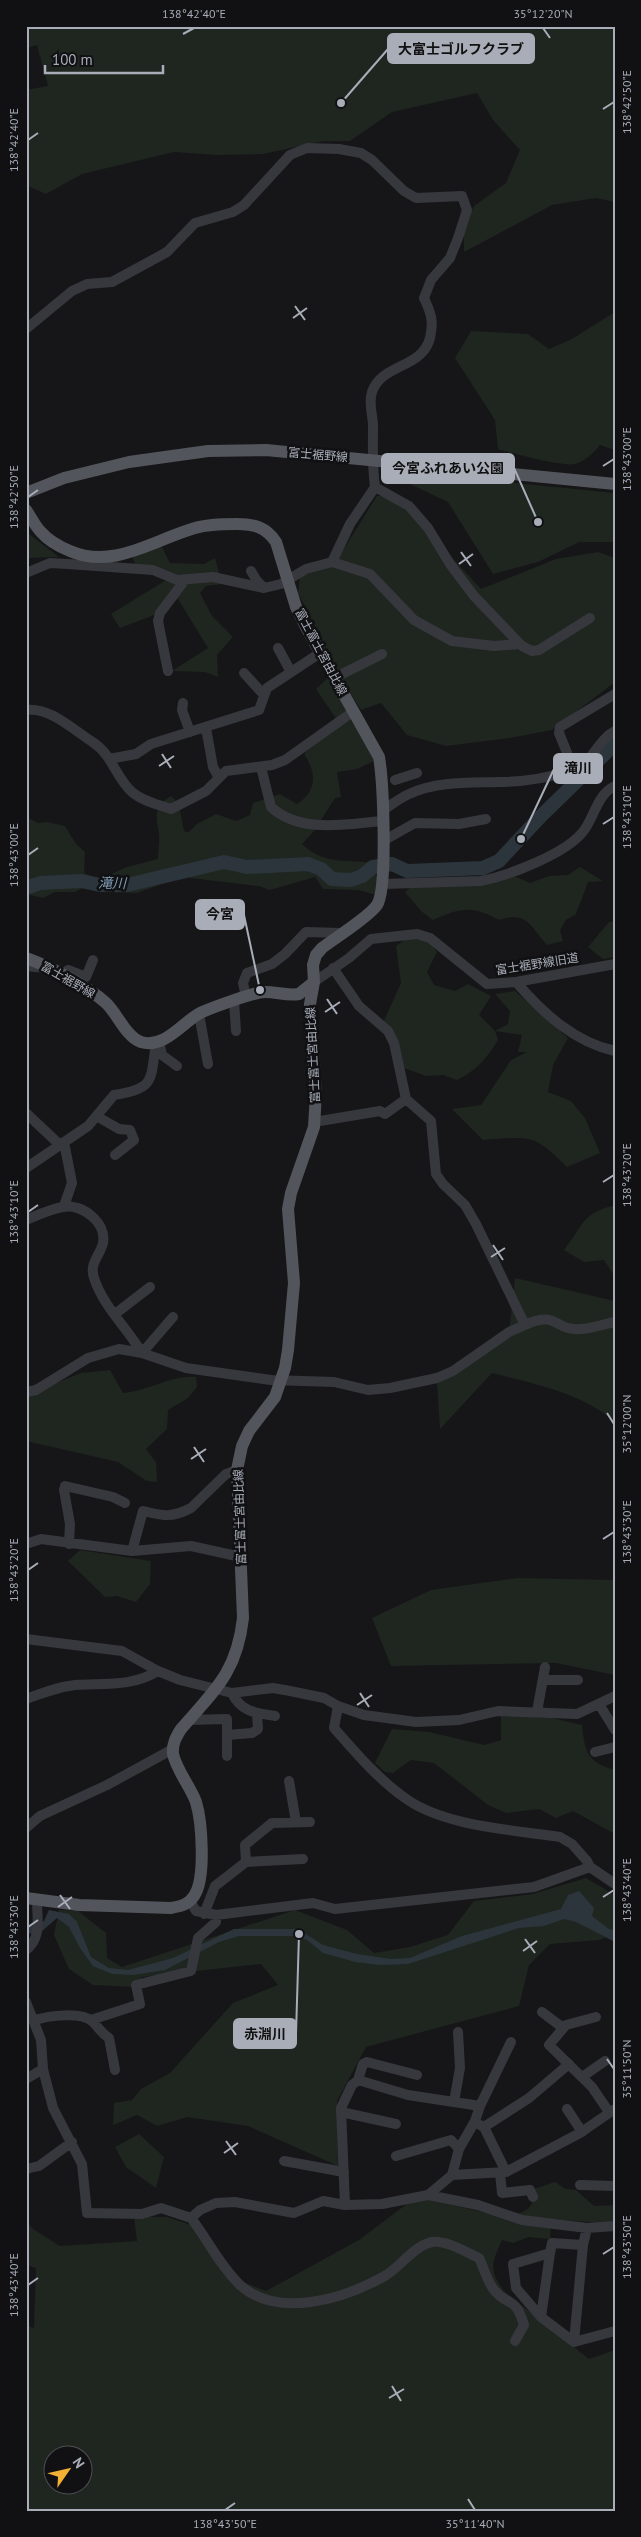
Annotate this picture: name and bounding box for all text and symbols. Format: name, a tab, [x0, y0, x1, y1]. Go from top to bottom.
text: 138°42'40"E	[162, 6, 226, 21]
text: 35°12'20"N	[513, 6, 573, 21]
callout: 大富士ゴルフクラブ	[388, 34, 534, 63]
text: 大富士ゴルフクラブ	[398, 40, 524, 58]
scale bar	[45, 42, 162, 74]
text: 100 m	[52, 50, 93, 69]
text: 138°42'50"E	[619, 70, 634, 134]
text: 138°42'40"E	[6, 108, 21, 172]
text: 138°43'00"E	[619, 427, 634, 491]
street label: 富士裾野線	[287, 444, 349, 465]
callout: 今宮ふれあい公園	[382, 454, 514, 483]
text: 今宮ふれあい公園	[392, 459, 504, 477]
text: 138°42'50"E	[6, 465, 21, 529]
street label: 富士富士宮由比線	[292, 606, 351, 698]
callout: 滝川	[554, 754, 602, 783]
text: 滝川	[564, 759, 592, 777]
text: 138°43'10"E	[619, 785, 634, 849]
text: 138°43'00"E	[6, 823, 21, 887]
water label: 滝川	[98, 874, 128, 892]
callout: 今宮	[196, 900, 244, 929]
text: 今宮	[206, 905, 234, 923]
street label: 富士裾野線旧道	[494, 950, 580, 977]
street label: 富士裾野線	[39, 958, 98, 1001]
street label: 富士富士宮由比線	[302, 1007, 323, 1103]
text: 138°43'20"E	[619, 1143, 634, 1207]
text: 138°43'10"E	[6, 1180, 21, 1244]
text: 35°12'00"N	[619, 1394, 634, 1454]
street label: 富士富士宮由比線	[230, 1469, 249, 1565]
text: 138°43'30"E	[619, 1500, 634, 1564]
text: 138°43'20"E	[6, 1538, 21, 1602]
text: 138°43'40"E	[619, 1858, 634, 1922]
text: 138°43'30"E	[6, 1895, 21, 1959]
callout: 赤淵川	[234, 2019, 296, 2048]
text: 赤淵川	[244, 2025, 286, 2043]
text: 35°11'50"N	[619, 2039, 634, 2099]
text: 138°43'50"E	[619, 2215, 634, 2279]
text: 138°43'40"E	[6, 2253, 21, 2317]
north arrow	[42, 2444, 92, 2494]
text: N	[69, 2454, 89, 2472]
text: 138°43'50"E	[193, 2516, 257, 2531]
text: 35°11'40"N	[445, 2516, 505, 2531]

